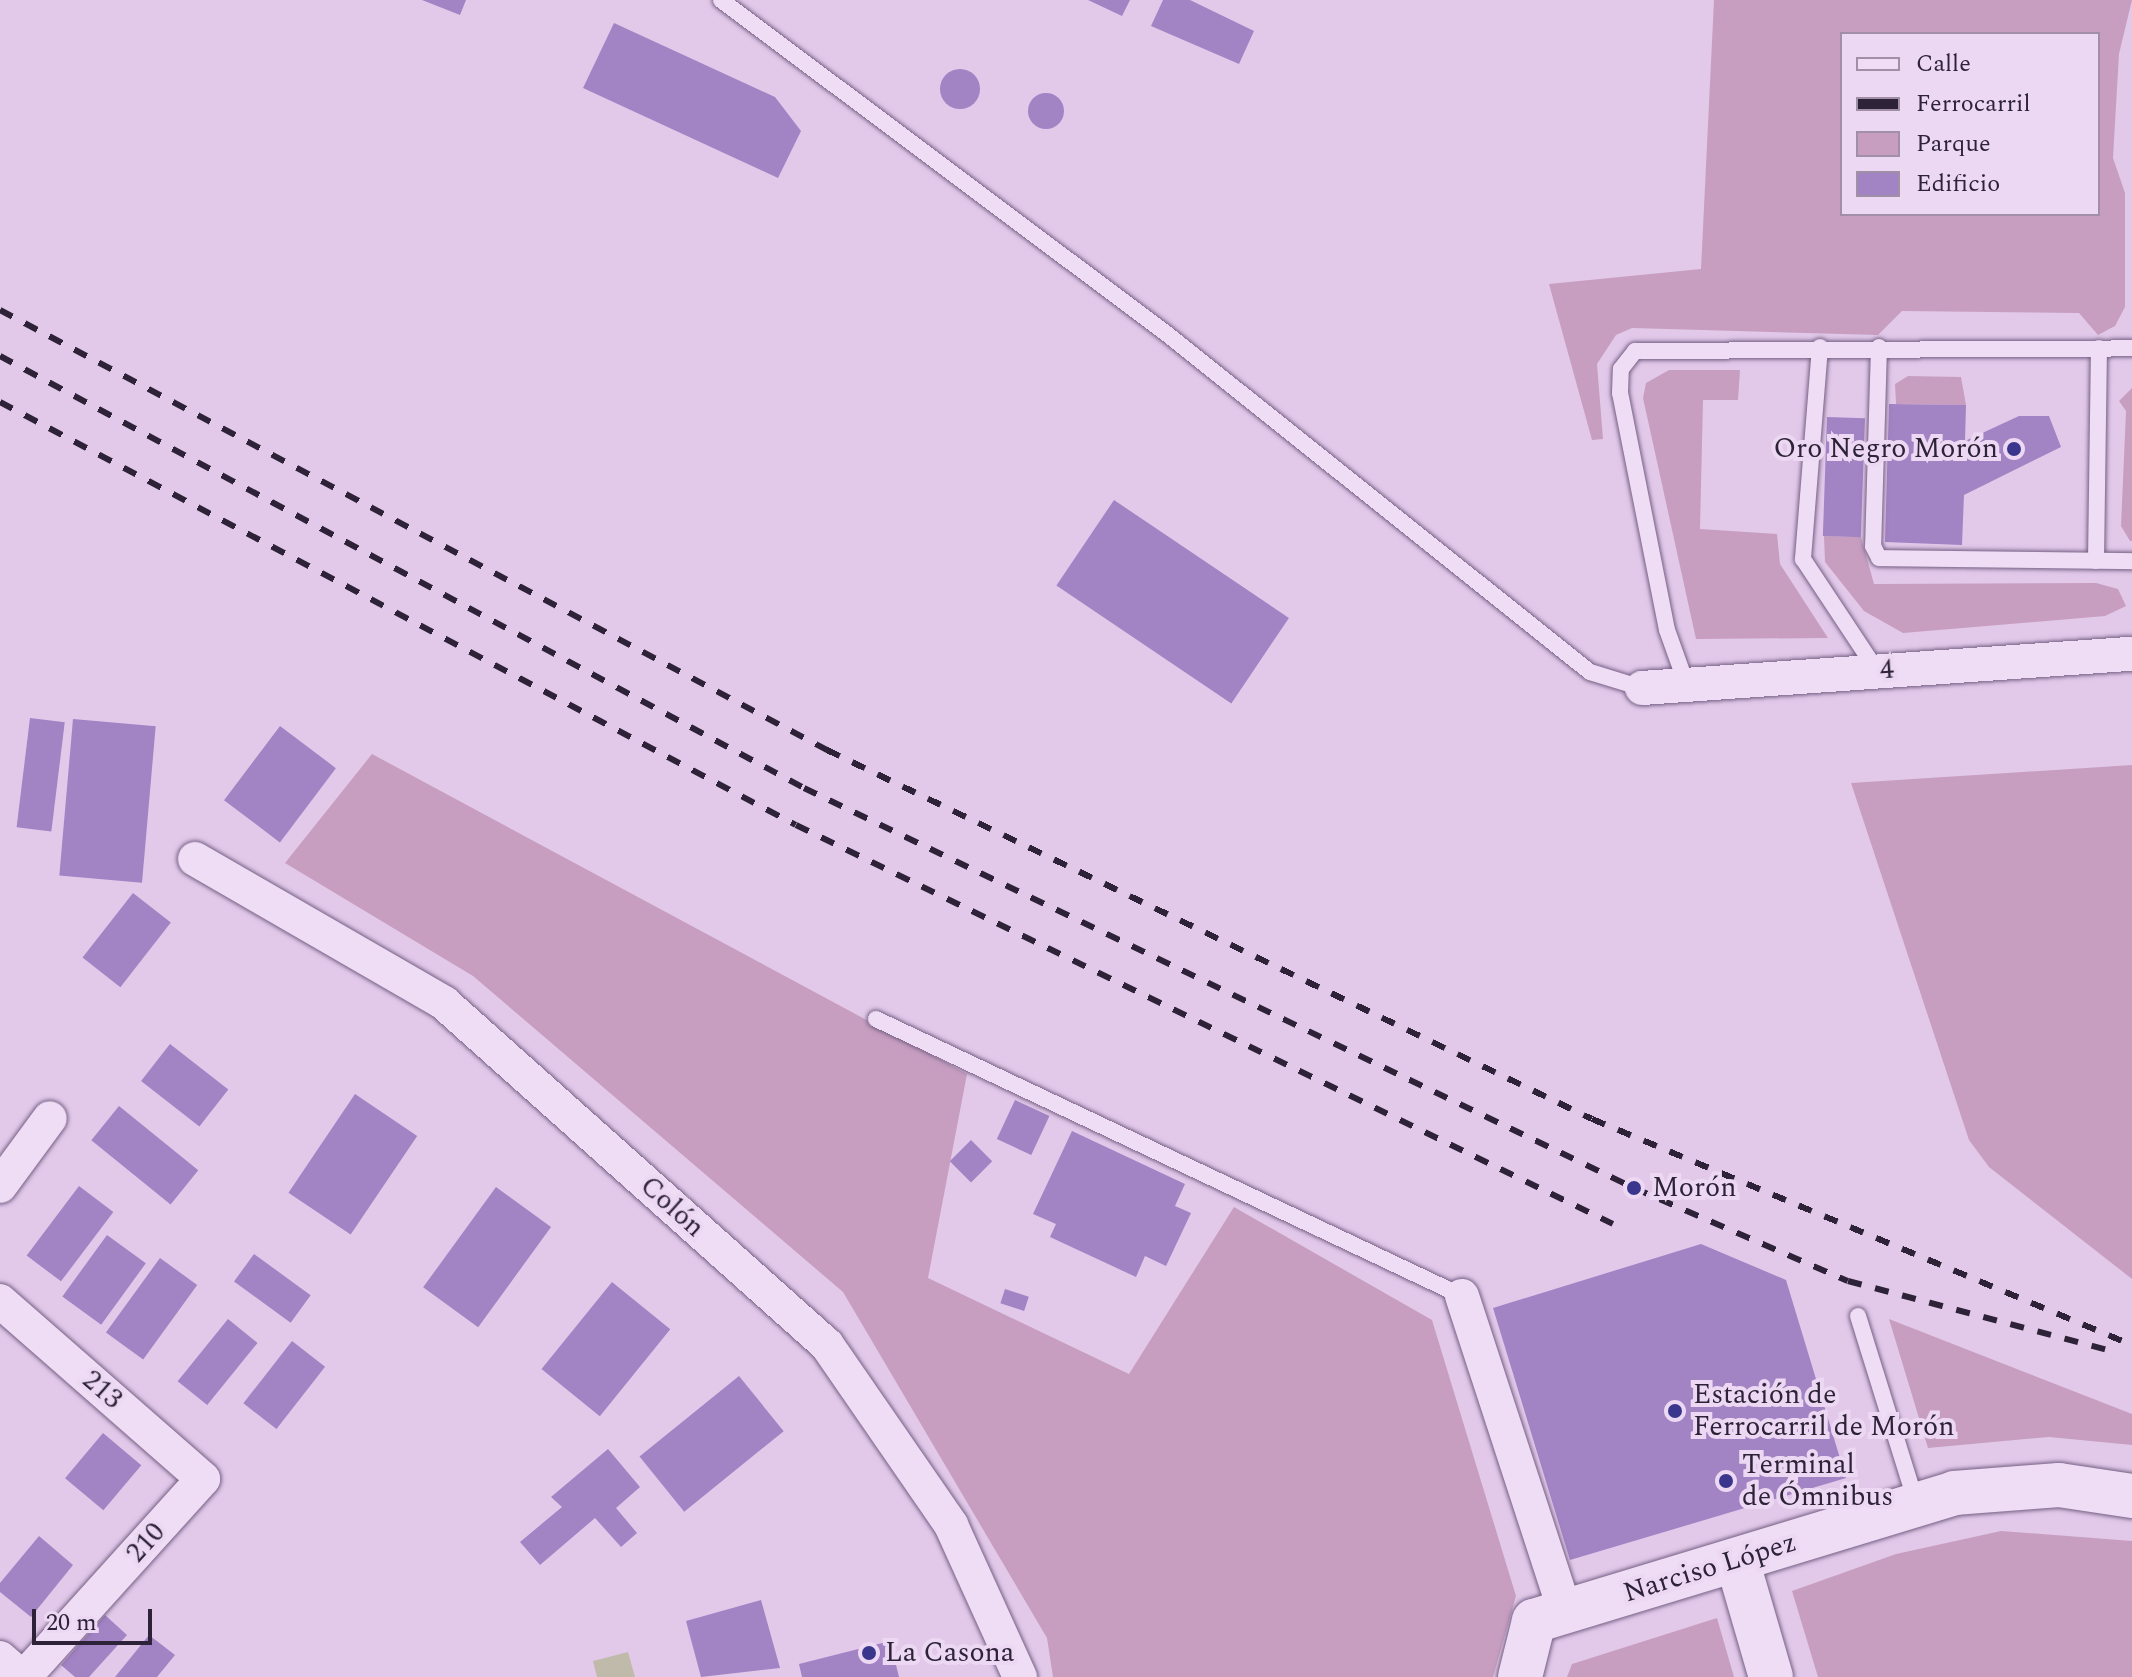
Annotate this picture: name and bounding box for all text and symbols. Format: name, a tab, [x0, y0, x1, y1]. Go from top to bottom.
legend	[1840, 32, 2100, 216]
text: Calle	[1916, 46, 1971, 82]
text: Ferrocarril	[1916, 86, 2031, 122]
text: Parque	[1916, 126, 1991, 162]
text: Edificio	[1916, 166, 2000, 202]
place label: Oro Negro Morón	[1773, 432, 1998, 466]
marker: Oro Negro Morón	[2005, 440, 2023, 458]
street label: 4	[1879, 653, 1895, 687]
street label: Colón	[633, 1169, 711, 1245]
place label: Morón	[1652, 1171, 1737, 1205]
marker: Morón	[1623, 1177, 1645, 1199]
street label: 213	[75, 1364, 129, 1416]
place label: Estación de Ferrocarril de Morón	[1693, 1378, 1954, 1444]
marker: Estación de Ferrocarril de Morón	[1664, 1400, 1686, 1422]
place label: Terminal de Ómnibus	[1742, 1448, 1893, 1514]
marker: Terminal de Ómnibus	[1717, 1472, 1735, 1490]
street label: 210	[119, 1516, 173, 1570]
street label: Narciso López	[1619, 1526, 1801, 1610]
scale bar	[36, 1593, 156, 1643]
text: 20 m	[46, 1605, 97, 1641]
place label: La Casona	[885, 1636, 1014, 1670]
marker: La Casona	[860, 1644, 878, 1662]

